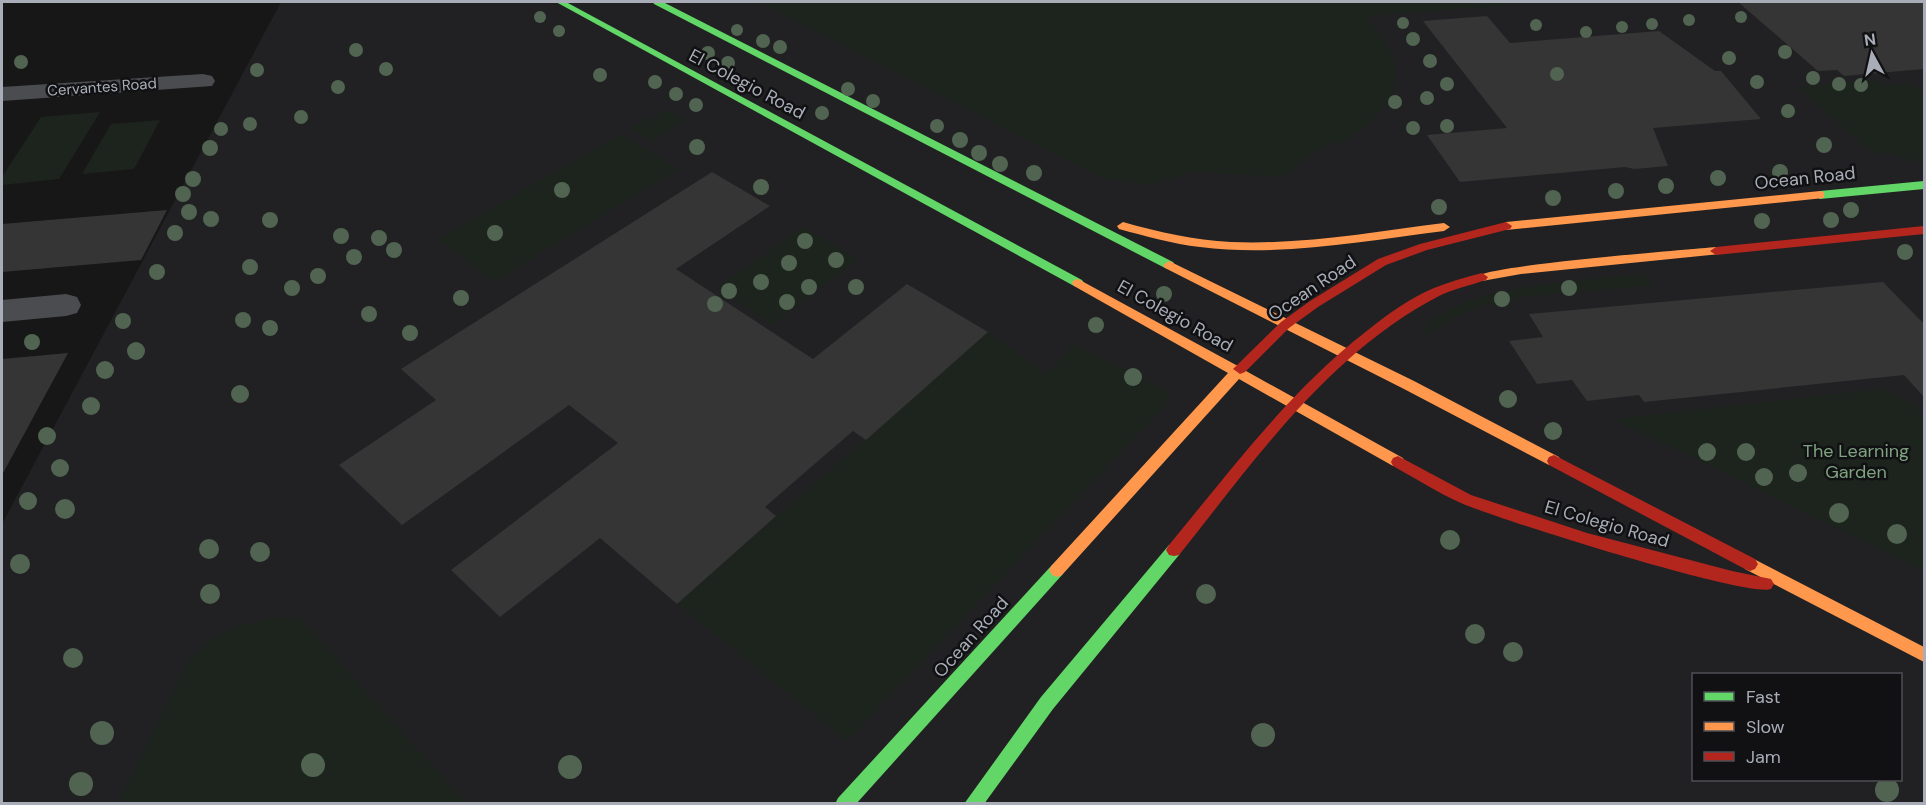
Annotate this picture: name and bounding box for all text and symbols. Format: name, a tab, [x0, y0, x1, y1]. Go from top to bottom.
north arrow	[1842, 24, 1902, 84]
text: N	[1863, 28, 1877, 51]
street label: El Colegio Road	[685, 43, 809, 125]
street label: Cervantes Road	[47, 73, 157, 101]
street label: Ocean Road	[1753, 161, 1857, 195]
street label: Ocean Road	[1263, 250, 1361, 326]
street label: El Colegio Road	[1113, 274, 1237, 358]
park label: The Learning Garden	[1803, 439, 1909, 484]
street label: El Colegio Road	[1542, 495, 1672, 553]
street label: Ocean Road	[928, 591, 1014, 683]
legend	[1692, 673, 1902, 781]
text: Fast	[1746, 685, 1781, 709]
text: Slow	[1746, 715, 1785, 739]
text: Jam	[1746, 745, 1781, 769]

